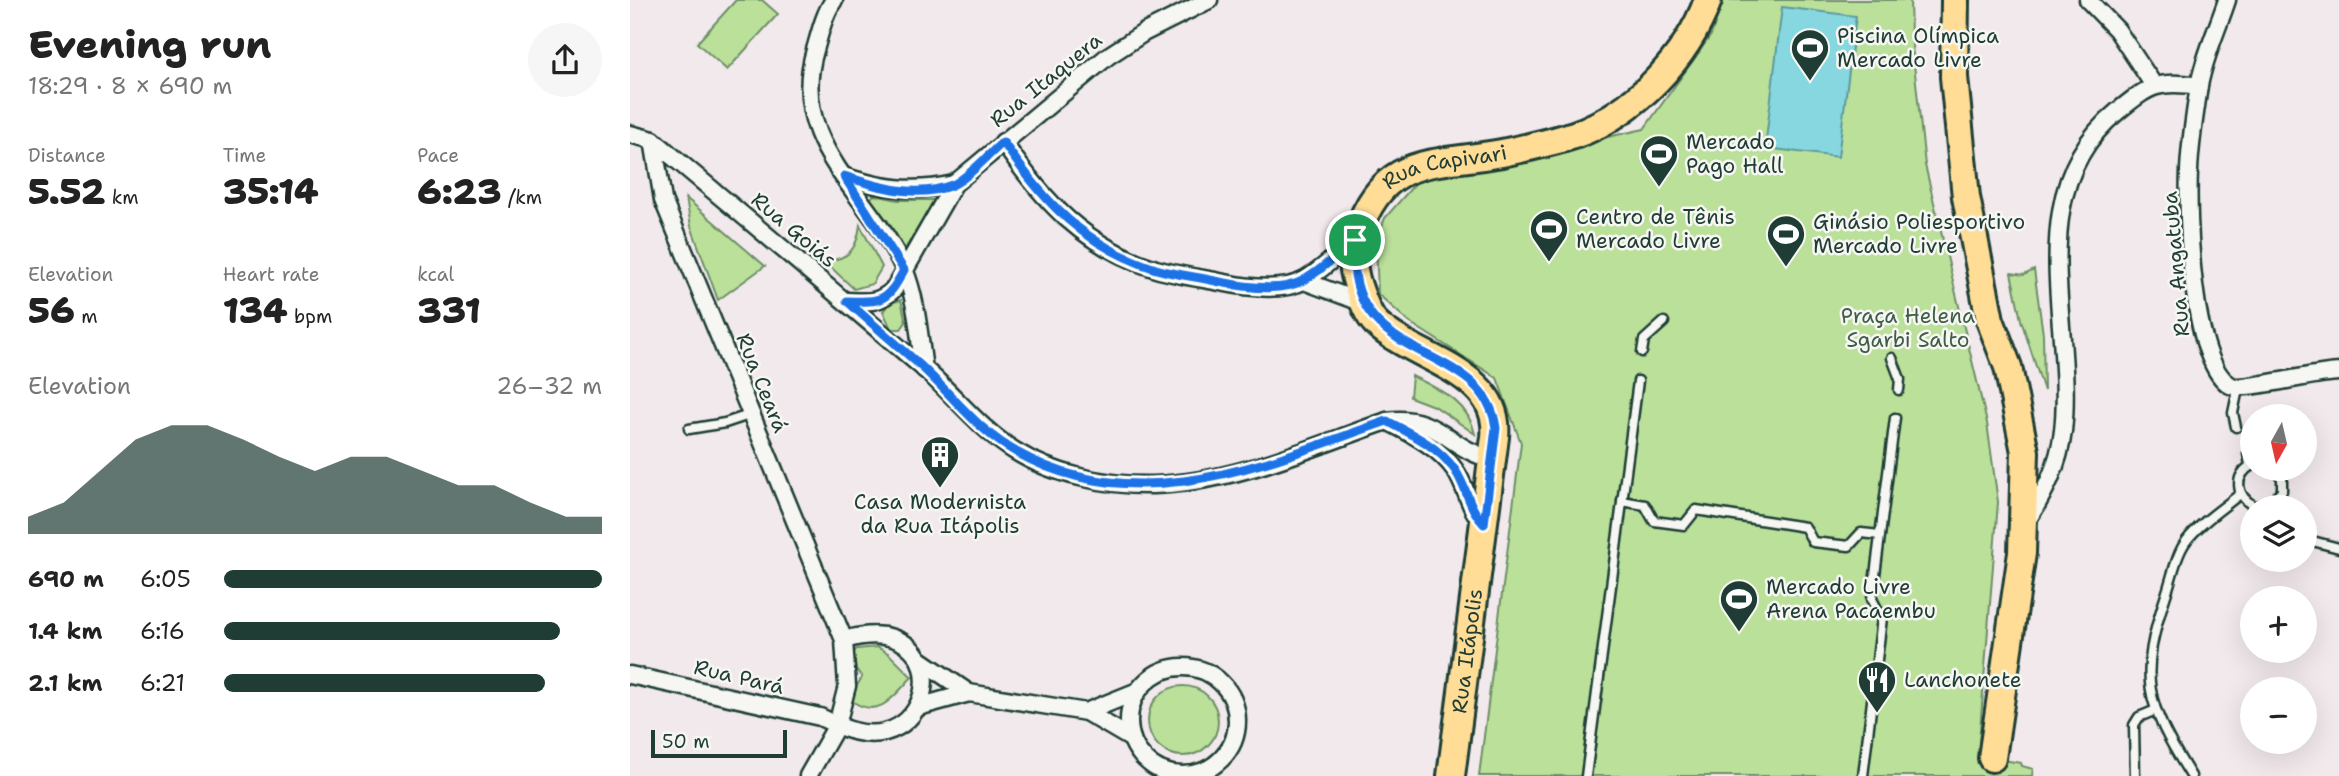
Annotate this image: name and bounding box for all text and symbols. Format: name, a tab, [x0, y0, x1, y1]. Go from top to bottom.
text: Evening run	[28, 19, 271, 70]
place label: Piscina Olímpica Mercado Livre	[1837, 22, 1999, 74]
button: share	[528, 23, 602, 97]
street label: Rua Itaquera	[984, 26, 1108, 134]
sports icon: Piscina Olímpica Mercado Livre	[1789, 27, 1831, 82]
text: 18:29 · 8 × 690 m	[28, 71, 232, 101]
place label: Mercado Pago Hall	[1686, 128, 1784, 180]
sports icon: Mercado Pago Hall	[1638, 133, 1680, 188]
street label: Rua Capivari	[1376, 138, 1510, 196]
text: Distance	[28, 143, 106, 168]
text: Time	[223, 143, 266, 168]
text: Pace	[417, 143, 459, 168]
text: 5.52	[28, 168, 105, 215]
text: 35:14	[223, 168, 318, 215]
text: 6:23	[417, 168, 502, 215]
text: km	[105, 185, 139, 210]
text: /km	[502, 185, 542, 210]
street label: Rua Goiás	[745, 186, 843, 274]
street label: Rua Angatuba	[2156, 190, 2196, 338]
place label: Centro de Tênis Mercado Livre	[1576, 203, 1735, 255]
sports icon: Centro de Tênis Mercado Livre	[1528, 208, 1570, 263]
place label: Ginásio Poliesportivo Mercado Livre	[1813, 208, 2025, 260]
pin	[1325, 210, 1385, 270]
sports icon: Ginásio Poliesportivo Mercado Livre	[1765, 213, 1807, 268]
icon: arrive	[1336, 221, 1374, 259]
text: Elevation	[28, 262, 113, 287]
text: Heart rate	[223, 262, 319, 287]
text: kcal	[417, 262, 454, 287]
text: 56	[28, 287, 75, 334]
text: 134	[223, 287, 288, 334]
text: 331	[417, 287, 481, 334]
park label: Praça Helena Sgarbi Salto	[1841, 302, 1975, 354]
text: m	[75, 304, 98, 329]
text: bpm	[288, 304, 332, 329]
street label: Rua Ceará	[729, 329, 795, 437]
text: Elevation	[28, 371, 131, 401]
text: 26–32 m	[496, 371, 602, 401]
north arrow	[2240, 404, 2317, 481]
map controls	[2240, 404, 2317, 754]
building icon: Casa Modernista da Rua Itápolis	[919, 434, 961, 489]
place label: Casa Modernista da Rua Itápolis	[854, 488, 1026, 540]
button: layers	[2240, 495, 2317, 572]
text: 690 m	[28, 564, 104, 594]
text: 6:05	[140, 564, 191, 594]
place label: Mercado Livre Arena Pacaembu	[1766, 573, 1936, 625]
sports icon: Mercado Livre Arena Pacaembu	[1718, 578, 1760, 633]
button: +	[2240, 586, 2317, 663]
street label: Rua Itápolis	[1445, 587, 1489, 715]
text: 1.4 km	[28, 616, 102, 646]
text: 6:16	[140, 616, 185, 646]
street label: Rua Pará	[691, 653, 787, 701]
restaurant icon: Lanchonete	[1856, 659, 1898, 714]
place label: Lanchonete	[1904, 666, 2022, 694]
text: 2.1 km	[28, 668, 102, 698]
text: 6:21	[140, 668, 185, 698]
button: −	[2240, 677, 2317, 754]
scale bar	[651, 727, 788, 759]
text: 50 m	[662, 729, 710, 754]

